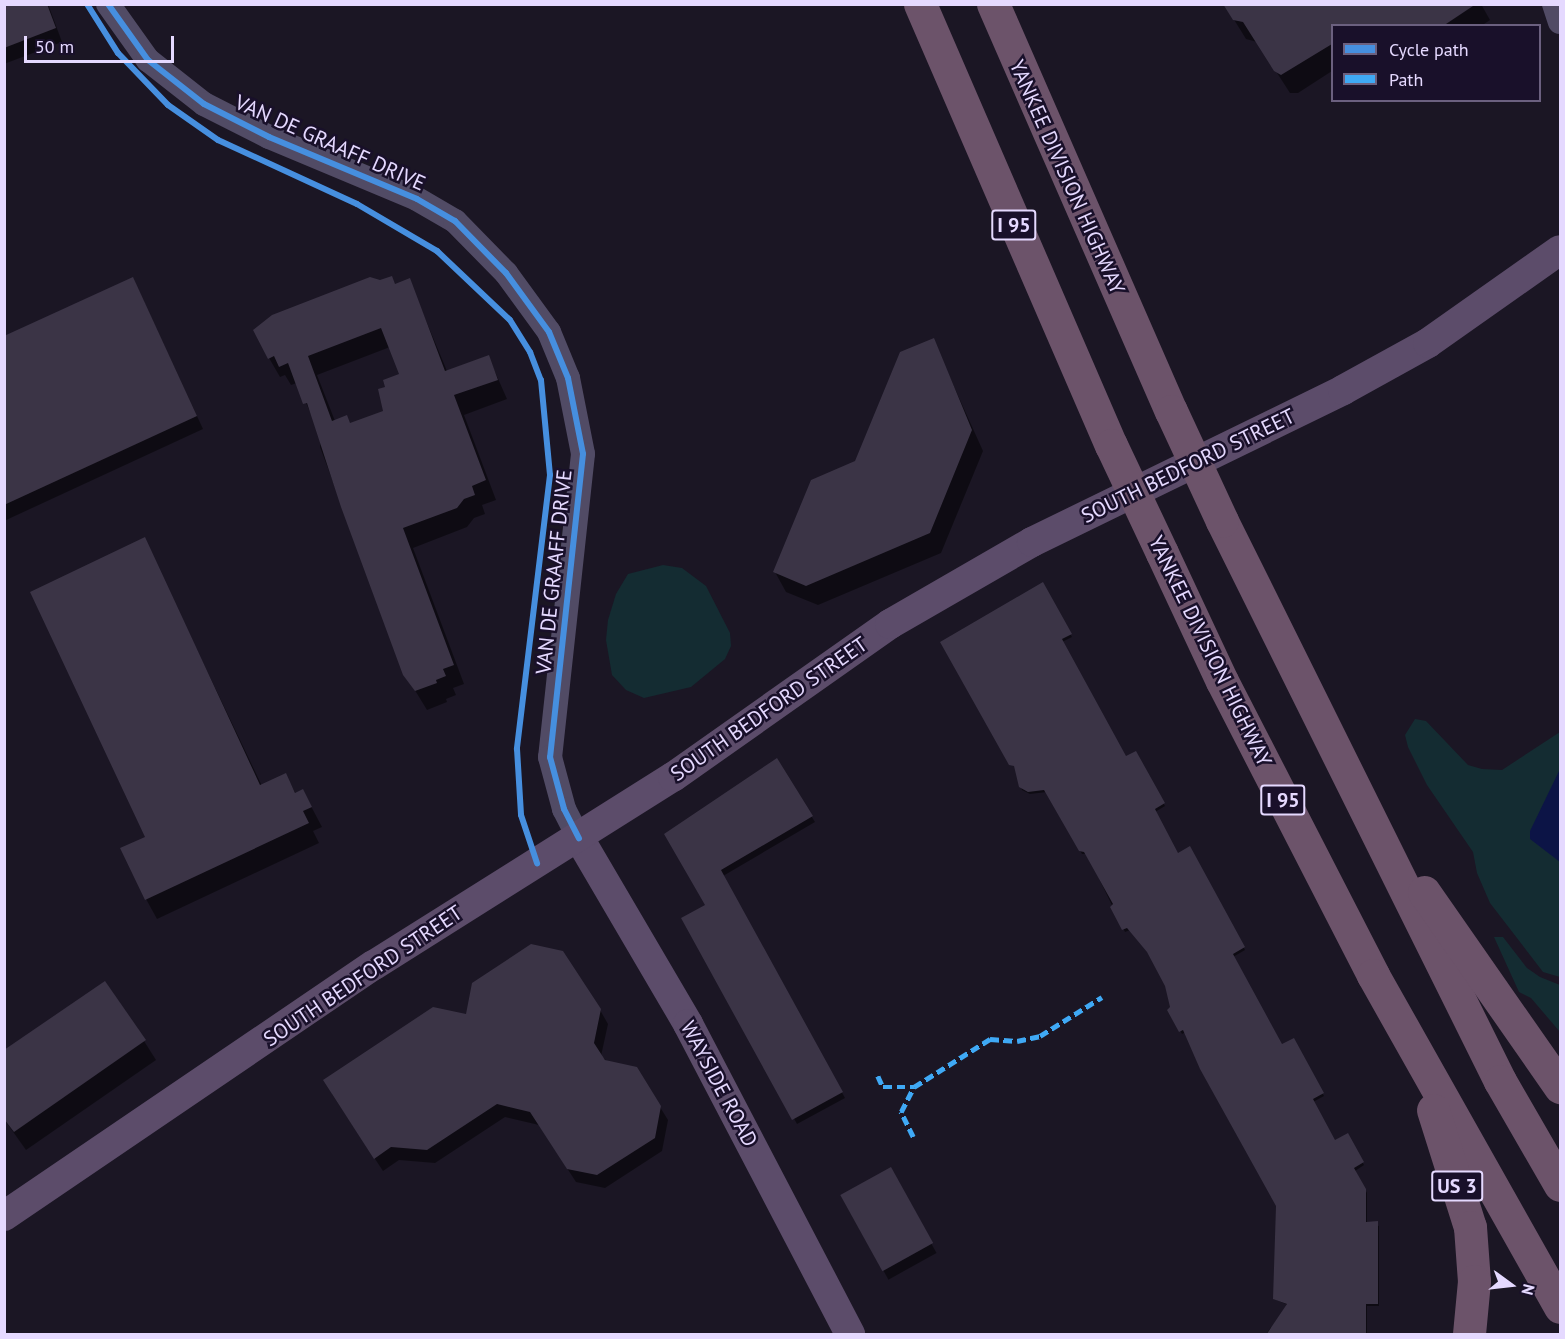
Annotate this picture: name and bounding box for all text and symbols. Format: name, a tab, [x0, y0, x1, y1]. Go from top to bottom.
scale bar	[27, 24, 177, 62]
legend	[1331, 24, 1541, 102]
text: 50 m	[35, 35, 74, 58]
text: Cycle path	[1389, 38, 1469, 61]
street label: YANKEE DIVISION HIGHWAY	[1004, 56, 1130, 298]
text: Path	[1389, 68, 1423, 91]
street label: VAN DE GRAAFF DRIVE	[231, 90, 429, 196]
road number: I 95	[990, 208, 1038, 242]
street label: SOUTH BEDFORD STREET	[1077, 403, 1299, 529]
street label: VAN DE GRAAFF DRIVE	[531, 468, 577, 676]
street label: YANKEE DIVISION HIGHWAY	[1143, 532, 1277, 770]
street label: SOUTH BEDFORD STREET	[666, 631, 872, 787]
road number: I 95	[1259, 783, 1307, 817]
street label: SOUTH BEDFORD STREET	[259, 900, 467, 1052]
street label: WAYSIDE ROAD	[675, 1017, 763, 1151]
road number: US 3	[1430, 1169, 1484, 1203]
north arrow	[1481, 1255, 1541, 1315]
text: N	[1517, 1282, 1539, 1297]

